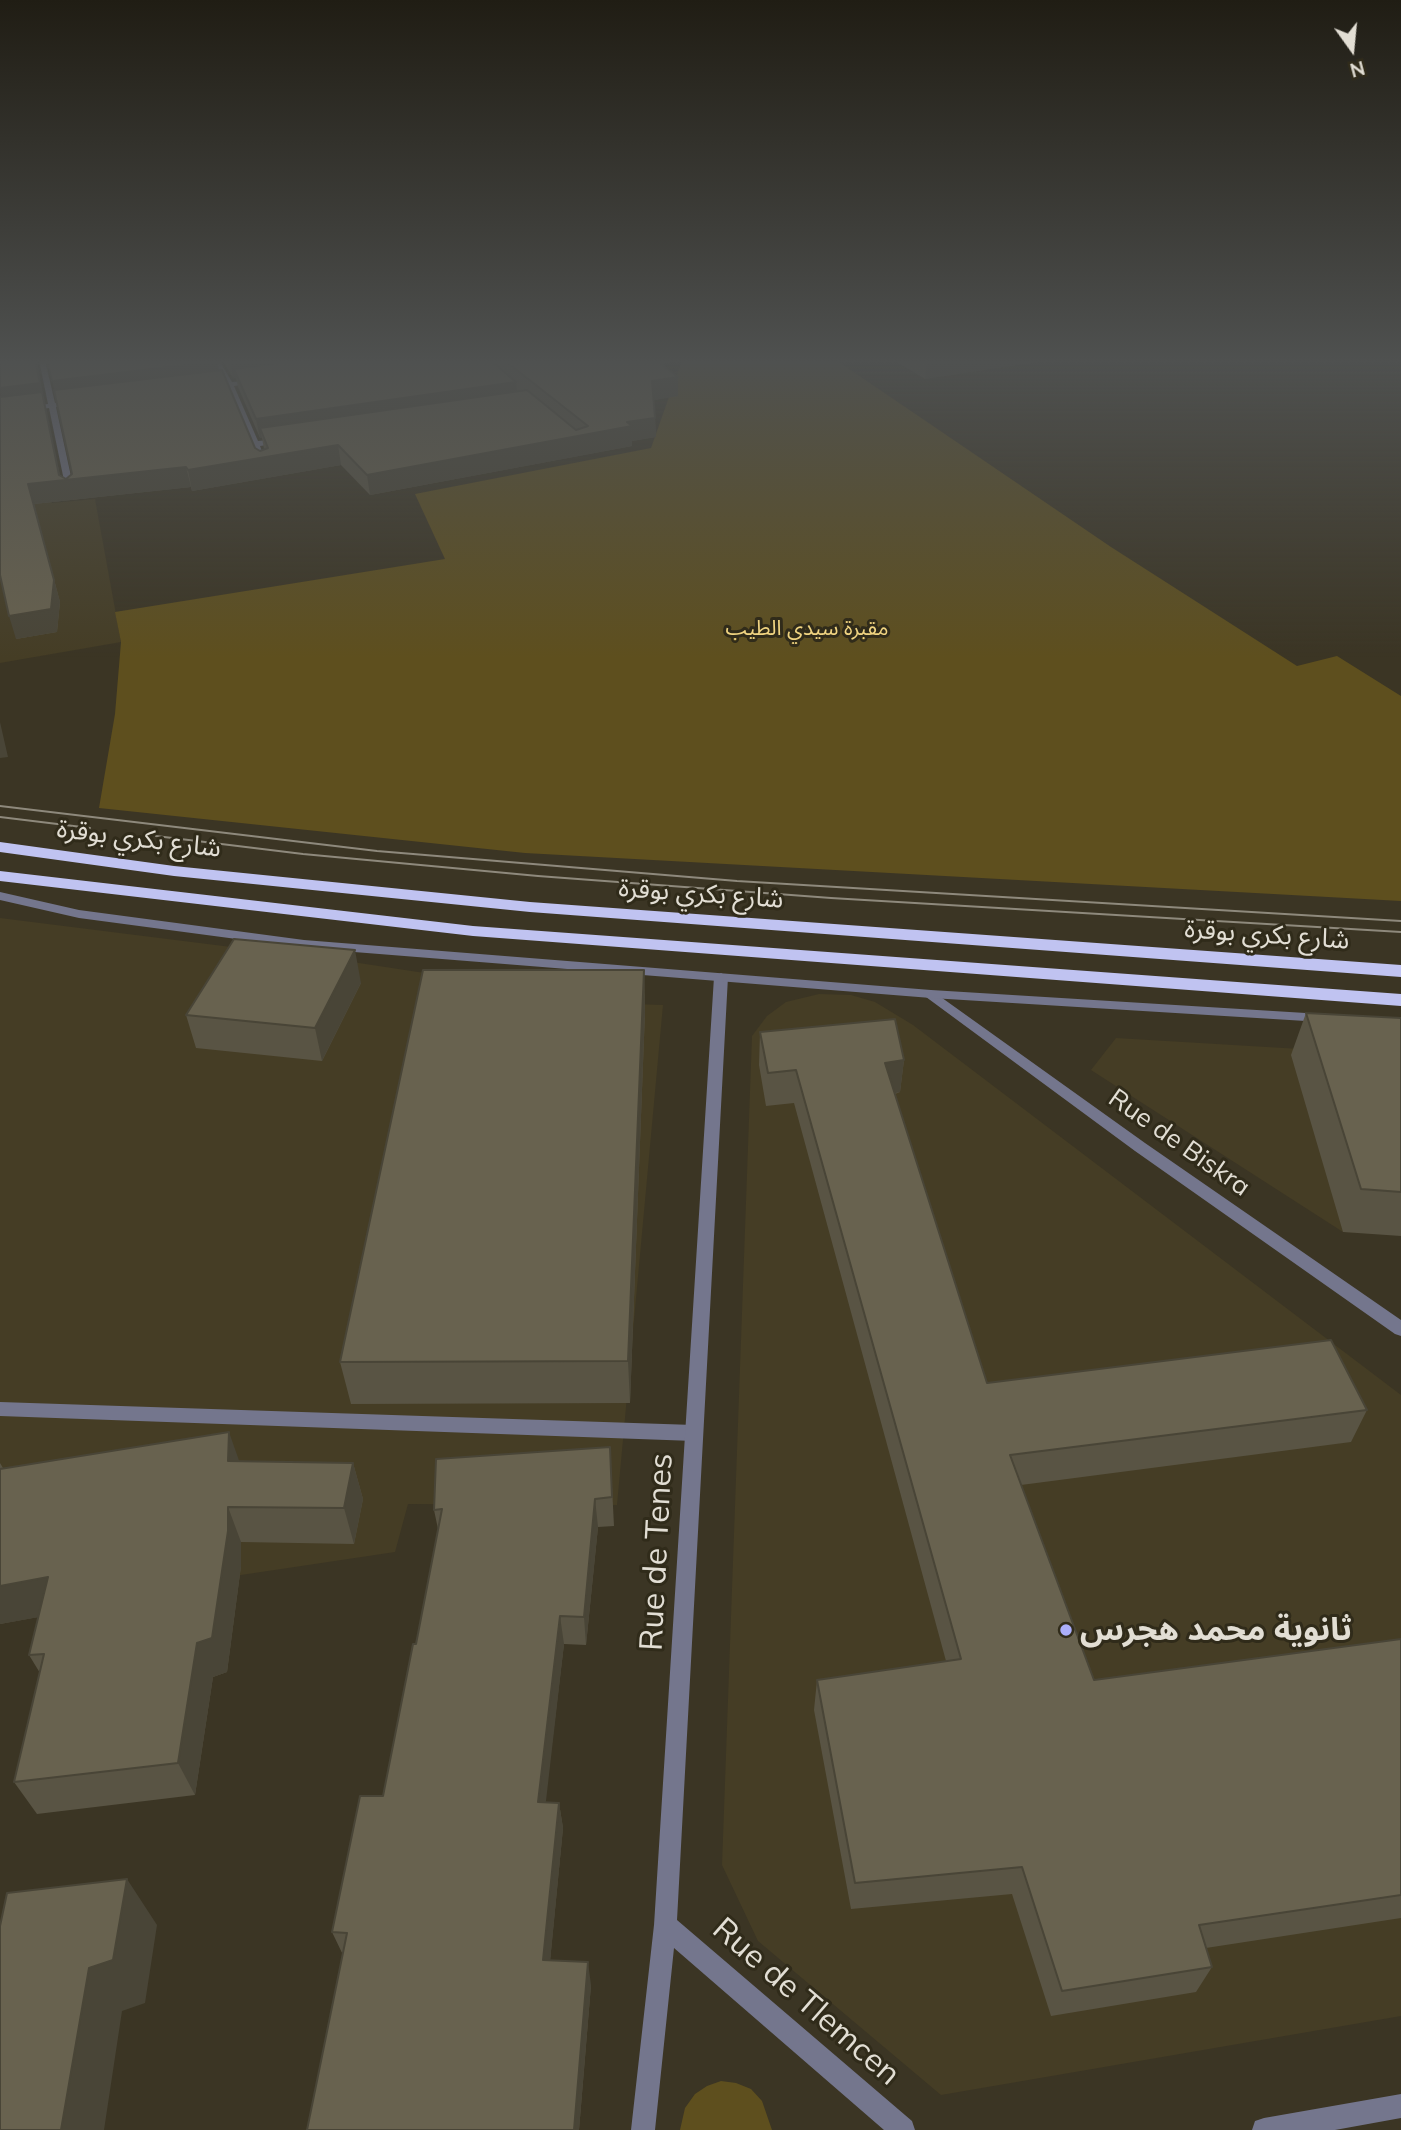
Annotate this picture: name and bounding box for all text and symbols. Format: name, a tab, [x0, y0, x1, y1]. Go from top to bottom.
north arrow	[1317, 14, 1387, 84]
text: N	[1347, 56, 1367, 83]
park label: مقبرة سيدي الطيب	[725, 616, 889, 642]
street label: شارع بكري بوقرة	[55, 813, 223, 865]
street label: شارع بكري بوقرة	[618, 873, 784, 915]
street label: شارع بكري بوقرة	[1184, 914, 1350, 956]
street label: Rue de Biskra	[1102, 1083, 1256, 1203]
street label: Rue de Tenes	[633, 1452, 681, 1652]
place label: ثانوية محمد هجرس	[1080, 1611, 1352, 1649]
marker: ثانوية محمد هجرس	[1058, 1622, 1074, 1638]
street label: Rue de Tlemcen	[705, 1910, 907, 2094]

